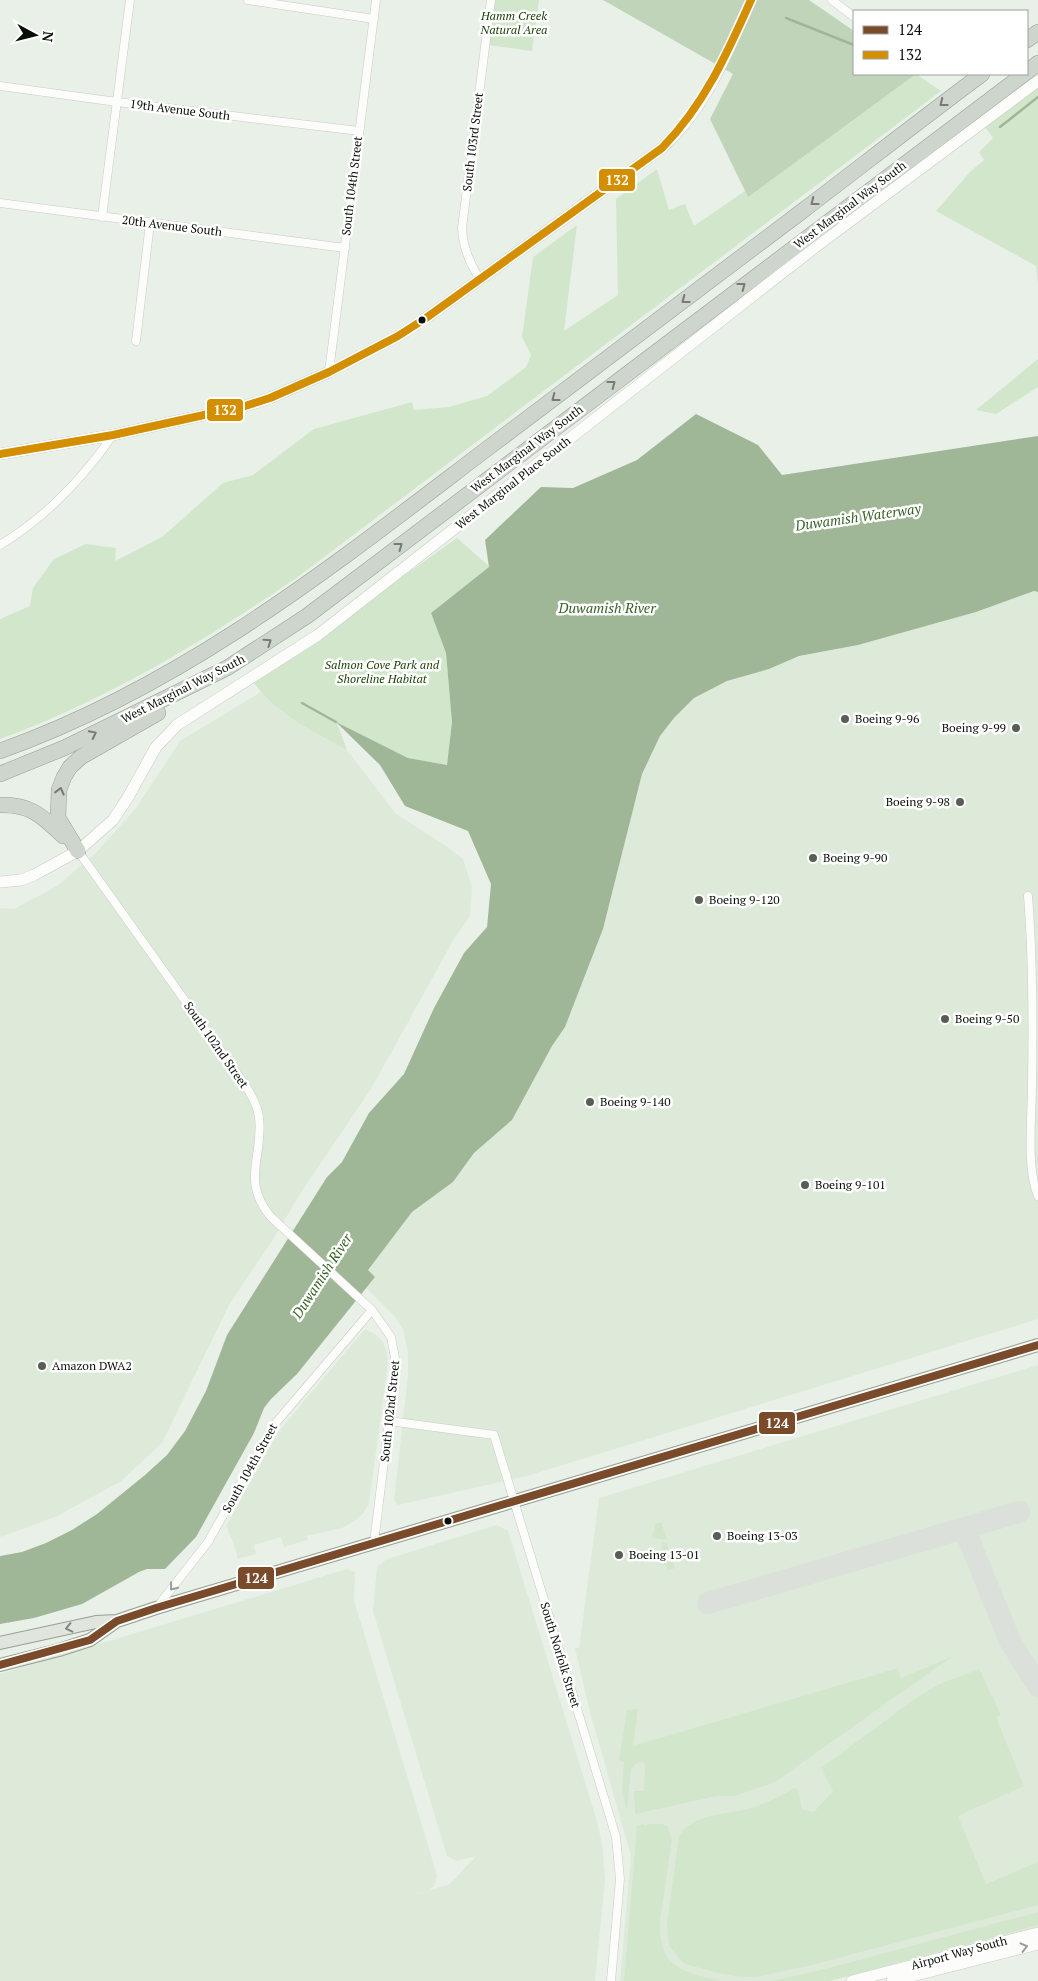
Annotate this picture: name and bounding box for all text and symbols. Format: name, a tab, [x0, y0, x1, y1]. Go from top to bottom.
park label: Hamm Creek Natural Area	[479, 8, 548, 37]
north arrow	[10, 10, 60, 60]
legend	[853, 10, 1028, 75]
text: 124	[898, 19, 922, 39]
text: N	[38, 30, 58, 43]
text: 132	[898, 44, 922, 64]
street label: South 103rd Street	[459, 91, 486, 192]
street label: 19th Avenue South	[129, 96, 231, 123]
one-way arrow	[940, 98, 949, 106]
street label: South 104th Street	[338, 135, 365, 236]
street label: West Marginal Way South	[791, 157, 909, 252]
line badge: 132	[598, 168, 636, 192]
text: 132	[605, 170, 629, 189]
one-way arrow	[811, 197, 820, 205]
street label: 20th Avenue South	[121, 212, 223, 239]
one-way arrow	[736, 284, 745, 292]
one-way arrow	[682, 295, 691, 303]
unlabelled marker	[417, 315, 427, 325]
one-way arrow	[606, 382, 615, 390]
one-way arrow	[551, 392, 561, 401]
line badge: 132	[206, 398, 244, 422]
text: 132	[213, 400, 237, 419]
street label: West Marginal Way South	[468, 401, 586, 496]
street label: West Marginal Place South	[452, 433, 573, 532]
water label: Duwamish Waterway	[793, 498, 922, 535]
one-way arrow	[393, 543, 403, 552]
water label: Duwamish River	[557, 598, 656, 617]
one-way arrow	[263, 639, 272, 648]
street label: West Marginal Way South	[118, 651, 247, 726]
park label: Salmon Cove Park and Shoreline Habitat	[325, 657, 440, 686]
place label: Boeing 9-96	[855, 711, 920, 726]
marker: Boeing 9-96	[839, 713, 851, 725]
place label: Boeing 9-99	[942, 720, 1006, 735]
marker: Boeing 9-99	[1010, 722, 1022, 734]
one-way arrow	[88, 730, 97, 741]
one-way arrow	[54, 787, 64, 795]
place label: Boeing 9-98	[886, 794, 950, 809]
marker: Boeing 9-98	[954, 796, 966, 808]
place label: Boeing 9-90	[823, 850, 887, 865]
marker: Boeing 9-90	[807, 852, 819, 864]
place label: Boeing 9-120	[709, 892, 780, 907]
marker: Boeing 9-120	[693, 894, 705, 906]
street label: South 102nd Street	[181, 999, 252, 1091]
place label: Boeing 9-50	[955, 1011, 1019, 1026]
marker: Boeing 9-50	[939, 1013, 951, 1025]
place label: Boeing 9-140	[600, 1094, 671, 1109]
marker: Boeing 9-140	[584, 1096, 596, 1108]
place label: Boeing 9-101	[815, 1177, 886, 1192]
marker: Boeing 9-101	[799, 1179, 811, 1191]
water label: Duwamish River	[287, 1229, 356, 1322]
place label: Amazon DWA2	[52, 1358, 132, 1373]
street label: South 102nd Street	[377, 1359, 402, 1463]
marker: Amazon DWA2	[36, 1360, 48, 1372]
line badge: 124	[758, 1411, 796, 1435]
text: 124	[765, 1413, 789, 1432]
street label: South 104th Street	[219, 1420, 281, 1515]
unlabelled marker	[443, 1516, 453, 1526]
place label: Boeing 13-03	[727, 1528, 798, 1543]
marker: Boeing 13-03	[711, 1530, 723, 1542]
place label: Boeing 13-01	[629, 1547, 700, 1562]
marker: Boeing 13-01	[613, 1549, 625, 1561]
line badge: 124	[237, 1566, 275, 1590]
text: 124	[244, 1568, 268, 1587]
one-way arrow	[170, 1581, 178, 1590]
street label: South Norfolk Street	[537, 1600, 584, 1710]
one-way arrow	[64, 1622, 73, 1633]
street label: Airport Way South	[909, 1932, 1009, 1973]
one-way arrow	[1020, 1942, 1029, 1953]

